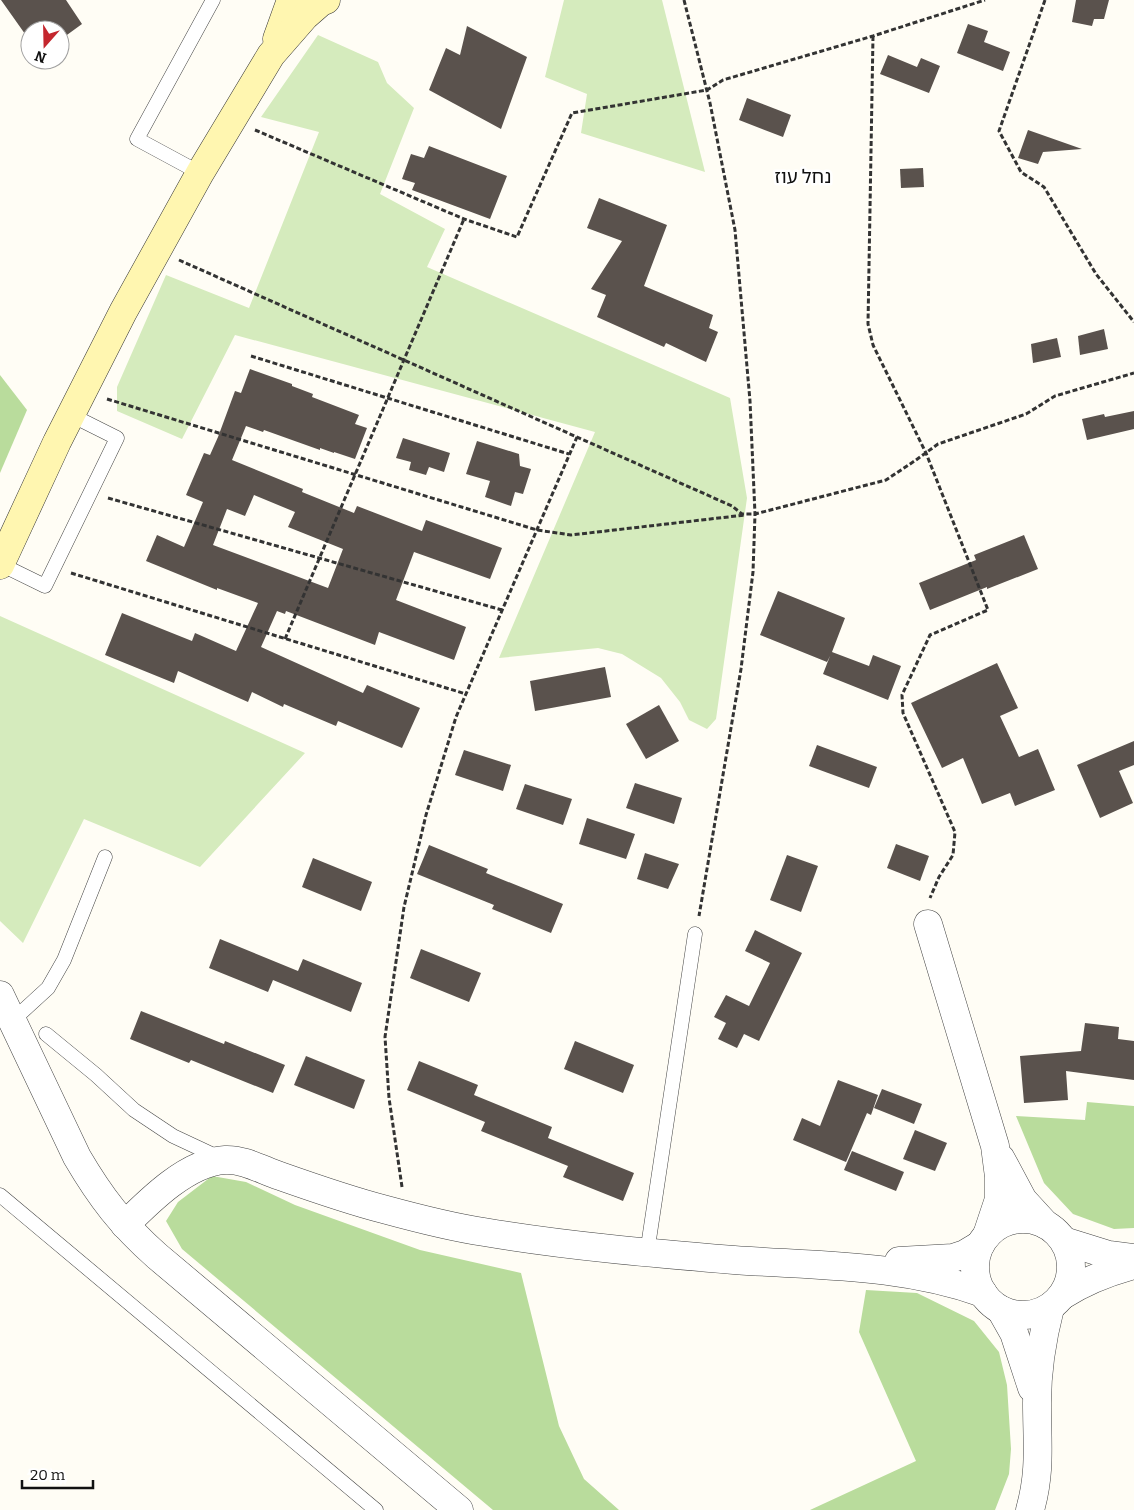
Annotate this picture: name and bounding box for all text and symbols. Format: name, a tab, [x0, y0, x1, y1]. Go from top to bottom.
north arrow	[20, 20, 70, 70]
text: N	[33, 47, 49, 67]
district label: נחל עוז	[775, 165, 831, 188]
scale bar	[22, 1458, 94, 1490]
text: 20 m	[30, 1466, 66, 1484]

